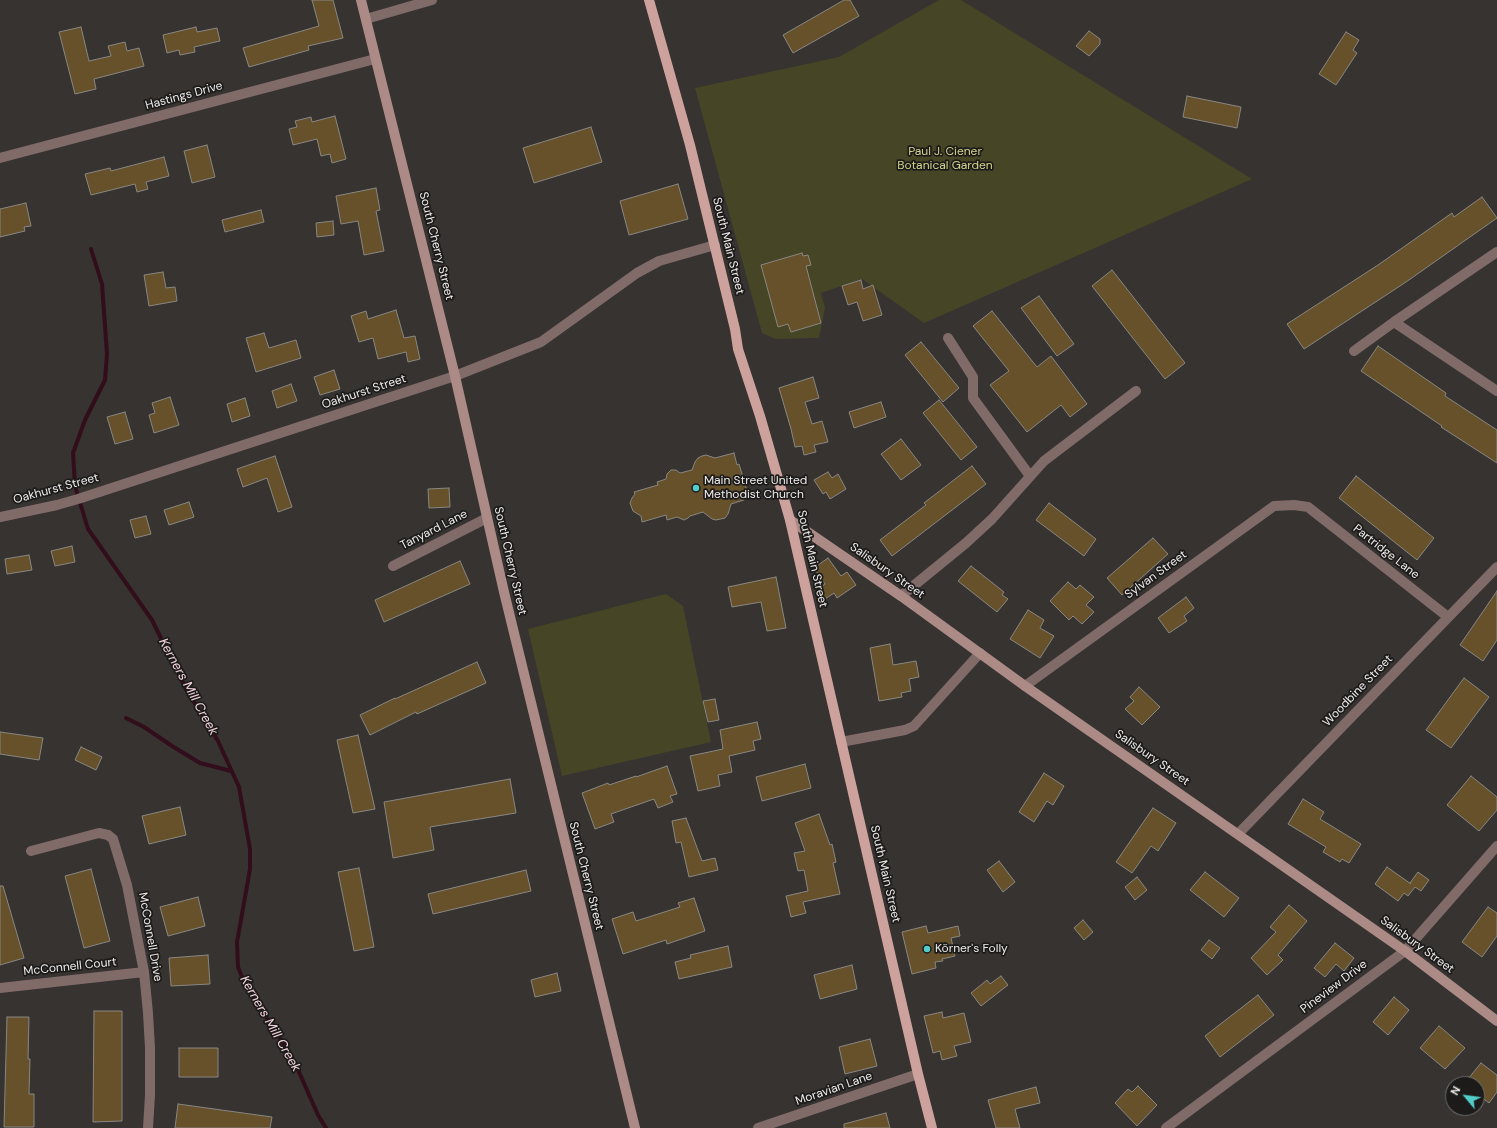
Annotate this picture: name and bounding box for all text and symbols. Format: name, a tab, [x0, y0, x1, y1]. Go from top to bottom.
street label: Hastings Drive	[144, 79, 224, 113]
park label: Paul J. Ciener Botanical Garden	[897, 145, 993, 173]
street label: South Cherry Street	[416, 190, 456, 302]
street label: South Main Street	[709, 196, 747, 296]
street label: Oakhurst Street	[320, 372, 408, 412]
street label: Oakhurst Street	[12, 471, 100, 507]
place label: Main Street United Methodist Church	[704, 474, 807, 502]
marker: Main Street United Methodist Church	[691, 483, 701, 493]
street label: South Cherry Street	[491, 505, 529, 617]
street label: Tanyard Lane	[398, 507, 470, 553]
street label: South Main Street	[794, 509, 830, 609]
street label: Partridge Lane	[1350, 522, 1422, 582]
street label: Salisbury Street	[847, 540, 927, 602]
street label: Sylvan Street	[1122, 548, 1190, 602]
water label: Kerners Mill Creek	[155, 636, 221, 738]
street label: Woodbine Street	[1320, 652, 1396, 730]
street label: Salisbury Street	[1112, 727, 1192, 789]
street label: South Cherry Street	[566, 820, 606, 932]
street label: South Main Street	[867, 824, 903, 924]
street label: McConnell Drive	[135, 891, 165, 983]
street label: Salisbury Street	[1377, 913, 1457, 977]
place label: Körner's Folly	[935, 942, 1008, 956]
marker: Körner's Folly	[922, 944, 932, 954]
street label: McConnell Court	[23, 955, 117, 979]
street label: Pineview Drive	[1298, 957, 1370, 1017]
water label: Kerners Mill Creek	[236, 973, 304, 1075]
street label: Moravian Lane	[794, 1069, 874, 1109]
north arrow	[1445, 1076, 1485, 1116]
text: N	[1447, 1084, 1463, 1098]

